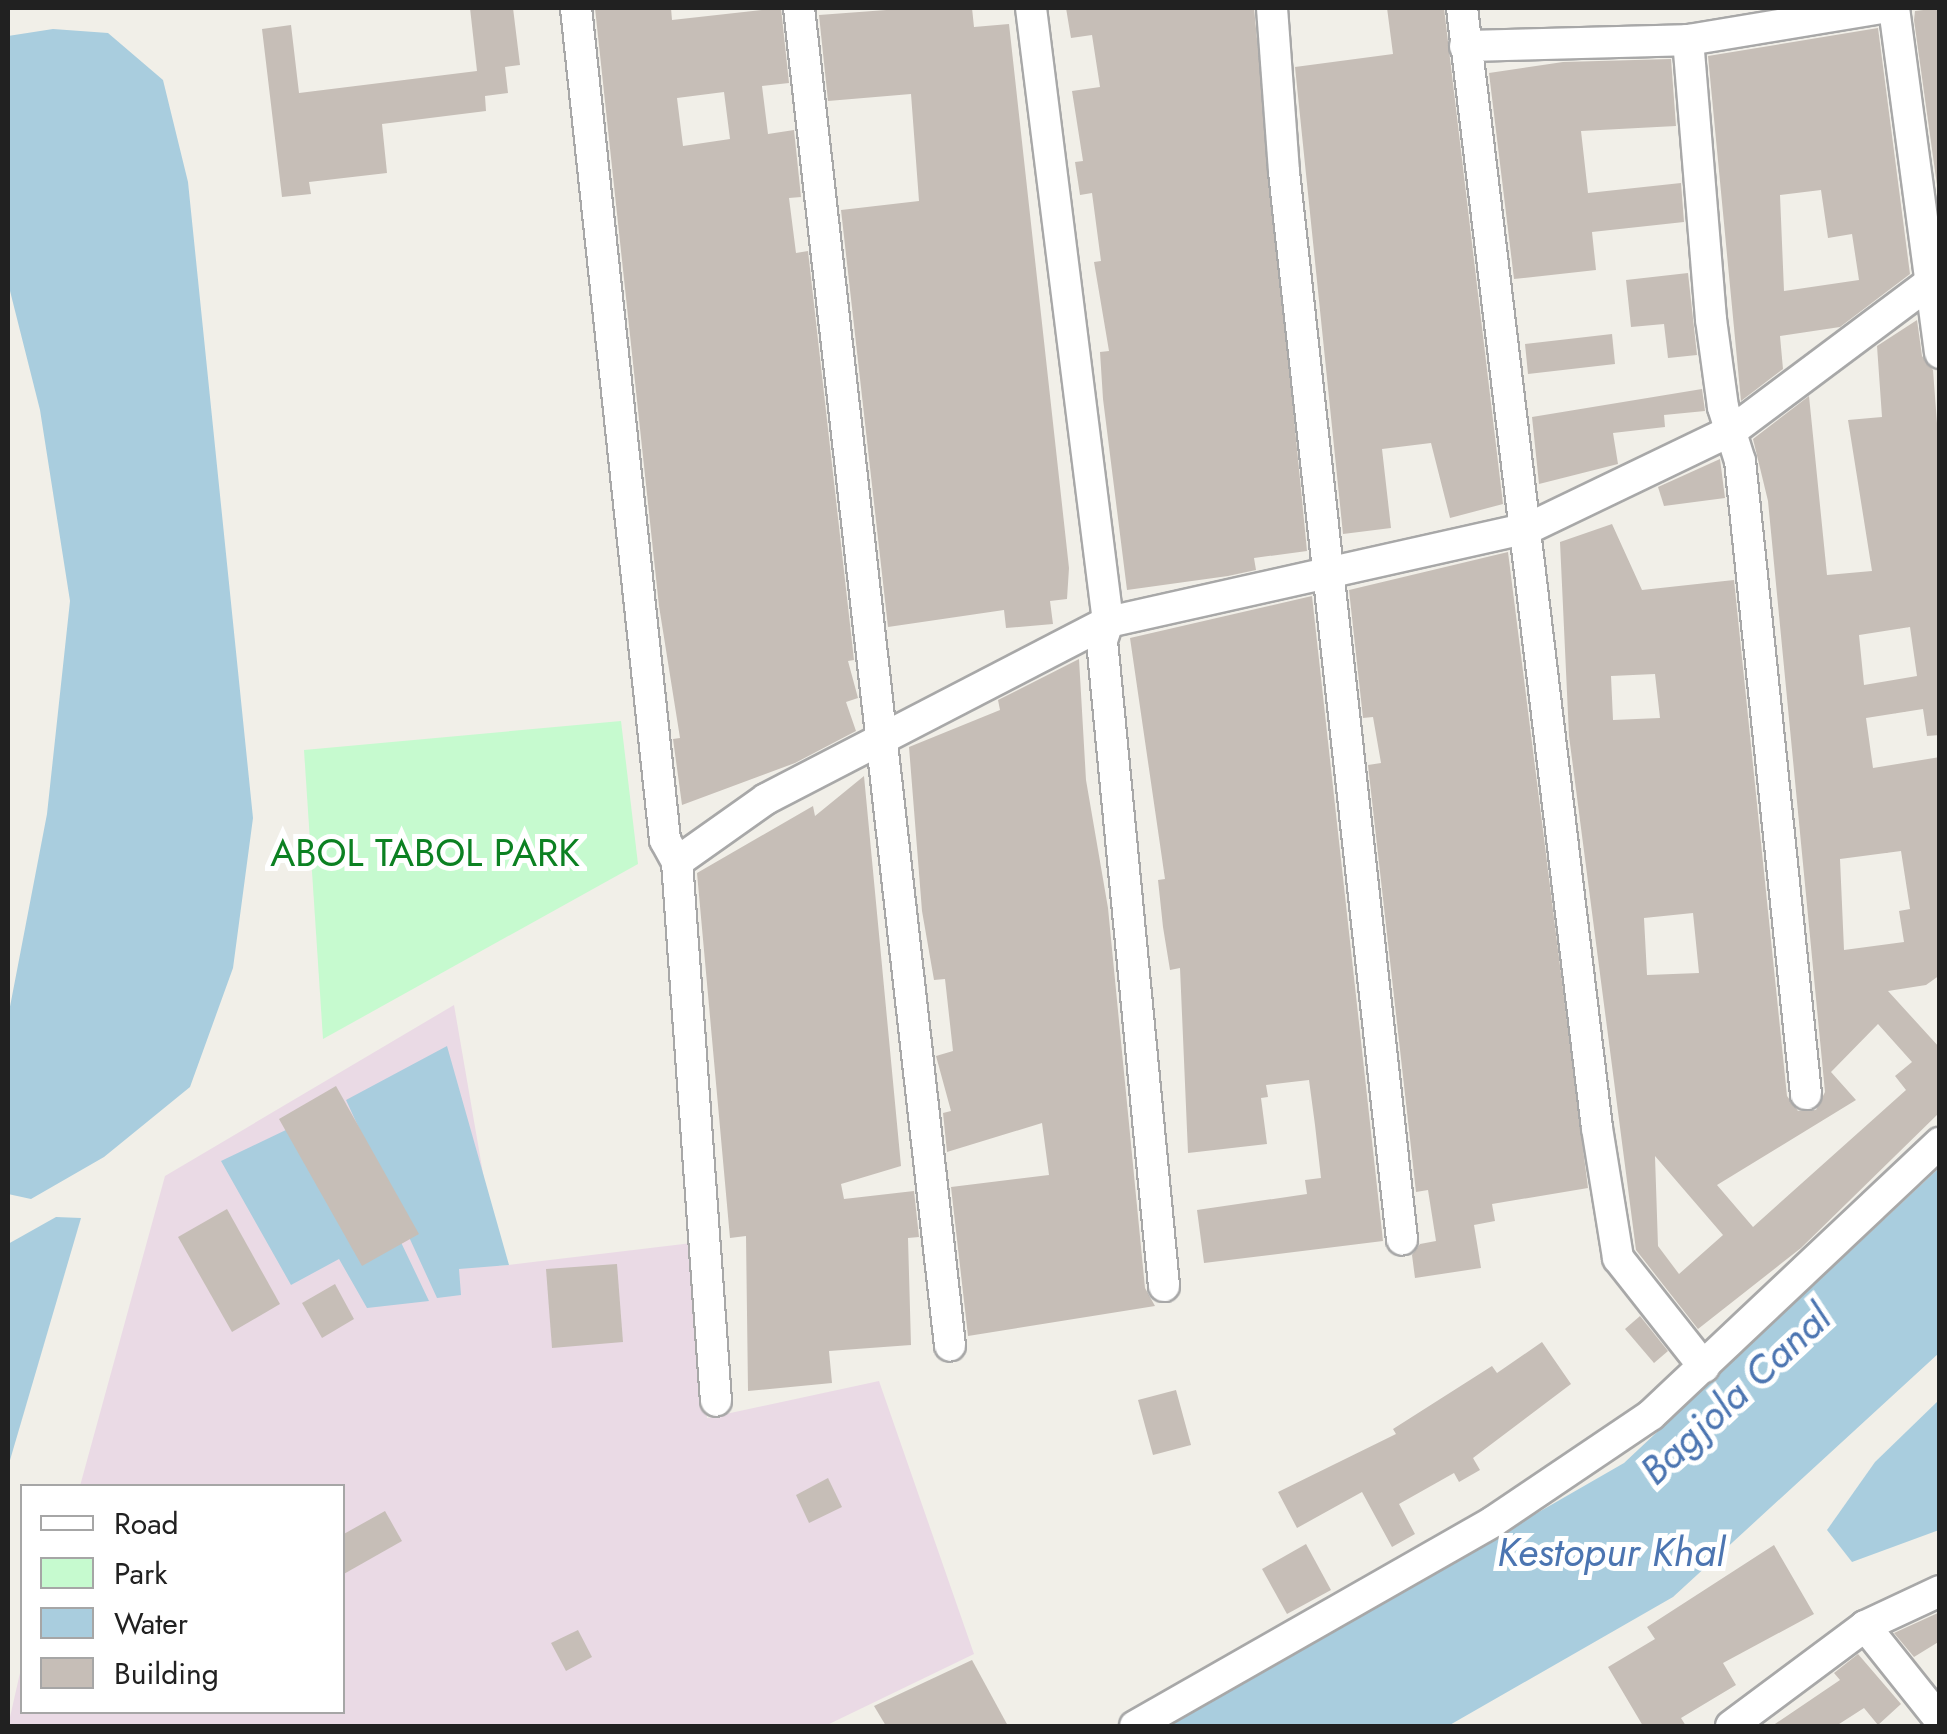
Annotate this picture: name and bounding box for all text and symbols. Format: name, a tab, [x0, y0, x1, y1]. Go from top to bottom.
park label: ABOL TABOL PARK	[270, 830, 580, 876]
water label: Bagjola Canal	[1630, 1294, 1840, 1494]
legend	[20, 1484, 345, 1714]
text: Road	[114, 1502, 179, 1545]
water label: Kestopur Khal	[1497, 1528, 1725, 1576]
text: Park	[114, 1552, 167, 1595]
text: Water	[114, 1602, 188, 1645]
text: Building	[114, 1652, 219, 1695]

